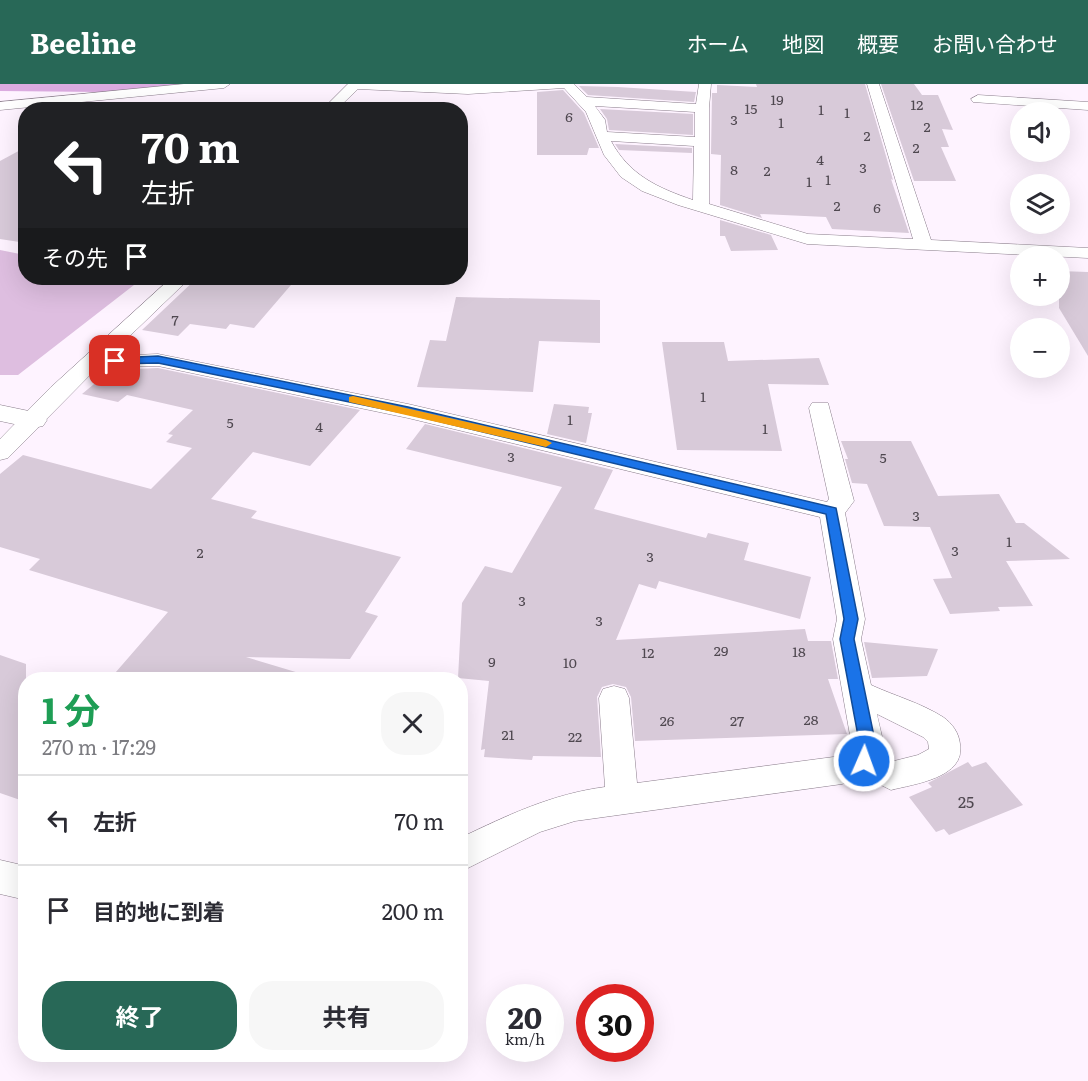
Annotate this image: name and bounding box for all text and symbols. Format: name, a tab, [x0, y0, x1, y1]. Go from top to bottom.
text: Beeline	[30, 21, 136, 63]
text: ホーム	[687, 27, 749, 58]
text: 地図	[782, 27, 824, 58]
text: 概要	[857, 27, 899, 58]
text: お問い合わせ	[932, 27, 1058, 58]
house number: 19	[770, 89, 784, 109]
house number: 12	[911, 94, 923, 114]
house number: 15	[745, 98, 757, 118]
house number: 1	[818, 99, 824, 119]
house number: 1	[844, 102, 850, 122]
map controls	[1010, 102, 1070, 378]
button: sound	[1010, 102, 1070, 162]
house number: 6	[565, 106, 573, 126]
house number: 3	[730, 109, 738, 129]
house number: 1	[778, 112, 784, 132]
text: 70 m	[141, 114, 240, 176]
house number: 2	[923, 116, 931, 136]
house number: 2	[863, 125, 871, 145]
icon: left	[42, 126, 120, 204]
house number: 2	[912, 137, 920, 157]
house number: 4	[816, 149, 824, 169]
house number: 3	[859, 157, 867, 177]
house number: 8	[730, 159, 738, 179]
house number: 2	[763, 160, 771, 180]
house number: 1	[825, 169, 831, 189]
text: 左折	[141, 171, 195, 211]
house number: 1	[806, 171, 812, 191]
button: layers	[1010, 174, 1070, 234]
house number: 2	[833, 195, 841, 215]
house number: 6	[873, 197, 881, 217]
text: その先	[42, 240, 108, 273]
icon: arrive	[120, 240, 153, 273]
button: +	[1010, 246, 1070, 306]
house number: 7	[171, 309, 179, 329]
button: −	[1010, 318, 1070, 378]
pin	[89, 335, 140, 386]
icon: arrive	[98, 344, 131, 377]
house number: 1	[700, 386, 706, 406]
house number: 1	[567, 409, 573, 429]
house number: 5	[226, 412, 234, 432]
house number: 4	[315, 416, 323, 436]
house number: 1	[762, 418, 768, 438]
house number: 3	[507, 446, 515, 466]
house number: 5	[879, 447, 887, 467]
house number: 3	[912, 505, 920, 525]
house number: 1	[1006, 531, 1012, 551]
house number: 3	[951, 540, 959, 560]
house number: 2	[196, 542, 204, 562]
house number: 3	[646, 546, 654, 566]
house number: 3	[518, 590, 526, 610]
house number: 3	[595, 610, 603, 630]
house number: 29	[714, 640, 728, 660]
house number: 18	[792, 641, 806, 661]
house number: 12	[642, 642, 654, 662]
house number: 9	[488, 651, 496, 671]
house number: 10	[563, 652, 577, 672]
text: 1 分	[42, 682, 100, 735]
button: close	[381, 692, 444, 755]
house number: 28	[804, 709, 819, 729]
house number: 26	[660, 710, 675, 730]
house number: 27	[730, 710, 744, 730]
house number: 21	[502, 724, 515, 744]
house number: 22	[568, 726, 582, 746]
position arrow	[832, 729, 896, 793]
text: 270 m · 17:29	[42, 731, 156, 761]
house number: 25	[958, 789, 974, 813]
icon: left	[42, 804, 75, 837]
text: 左折	[93, 804, 137, 837]
text: 70 m	[394, 804, 444, 837]
icon: arrive	[42, 894, 75, 927]
text: 目的地に到着	[93, 894, 225, 927]
text: 200 m	[382, 894, 444, 927]
button: 終了	[42, 981, 237, 1050]
button: 共有	[249, 981, 444, 1050]
speed limit sign: 30	[576, 984, 654, 1062]
text: 20	[508, 994, 542, 1038]
text: km/h	[505, 1027, 545, 1050]

